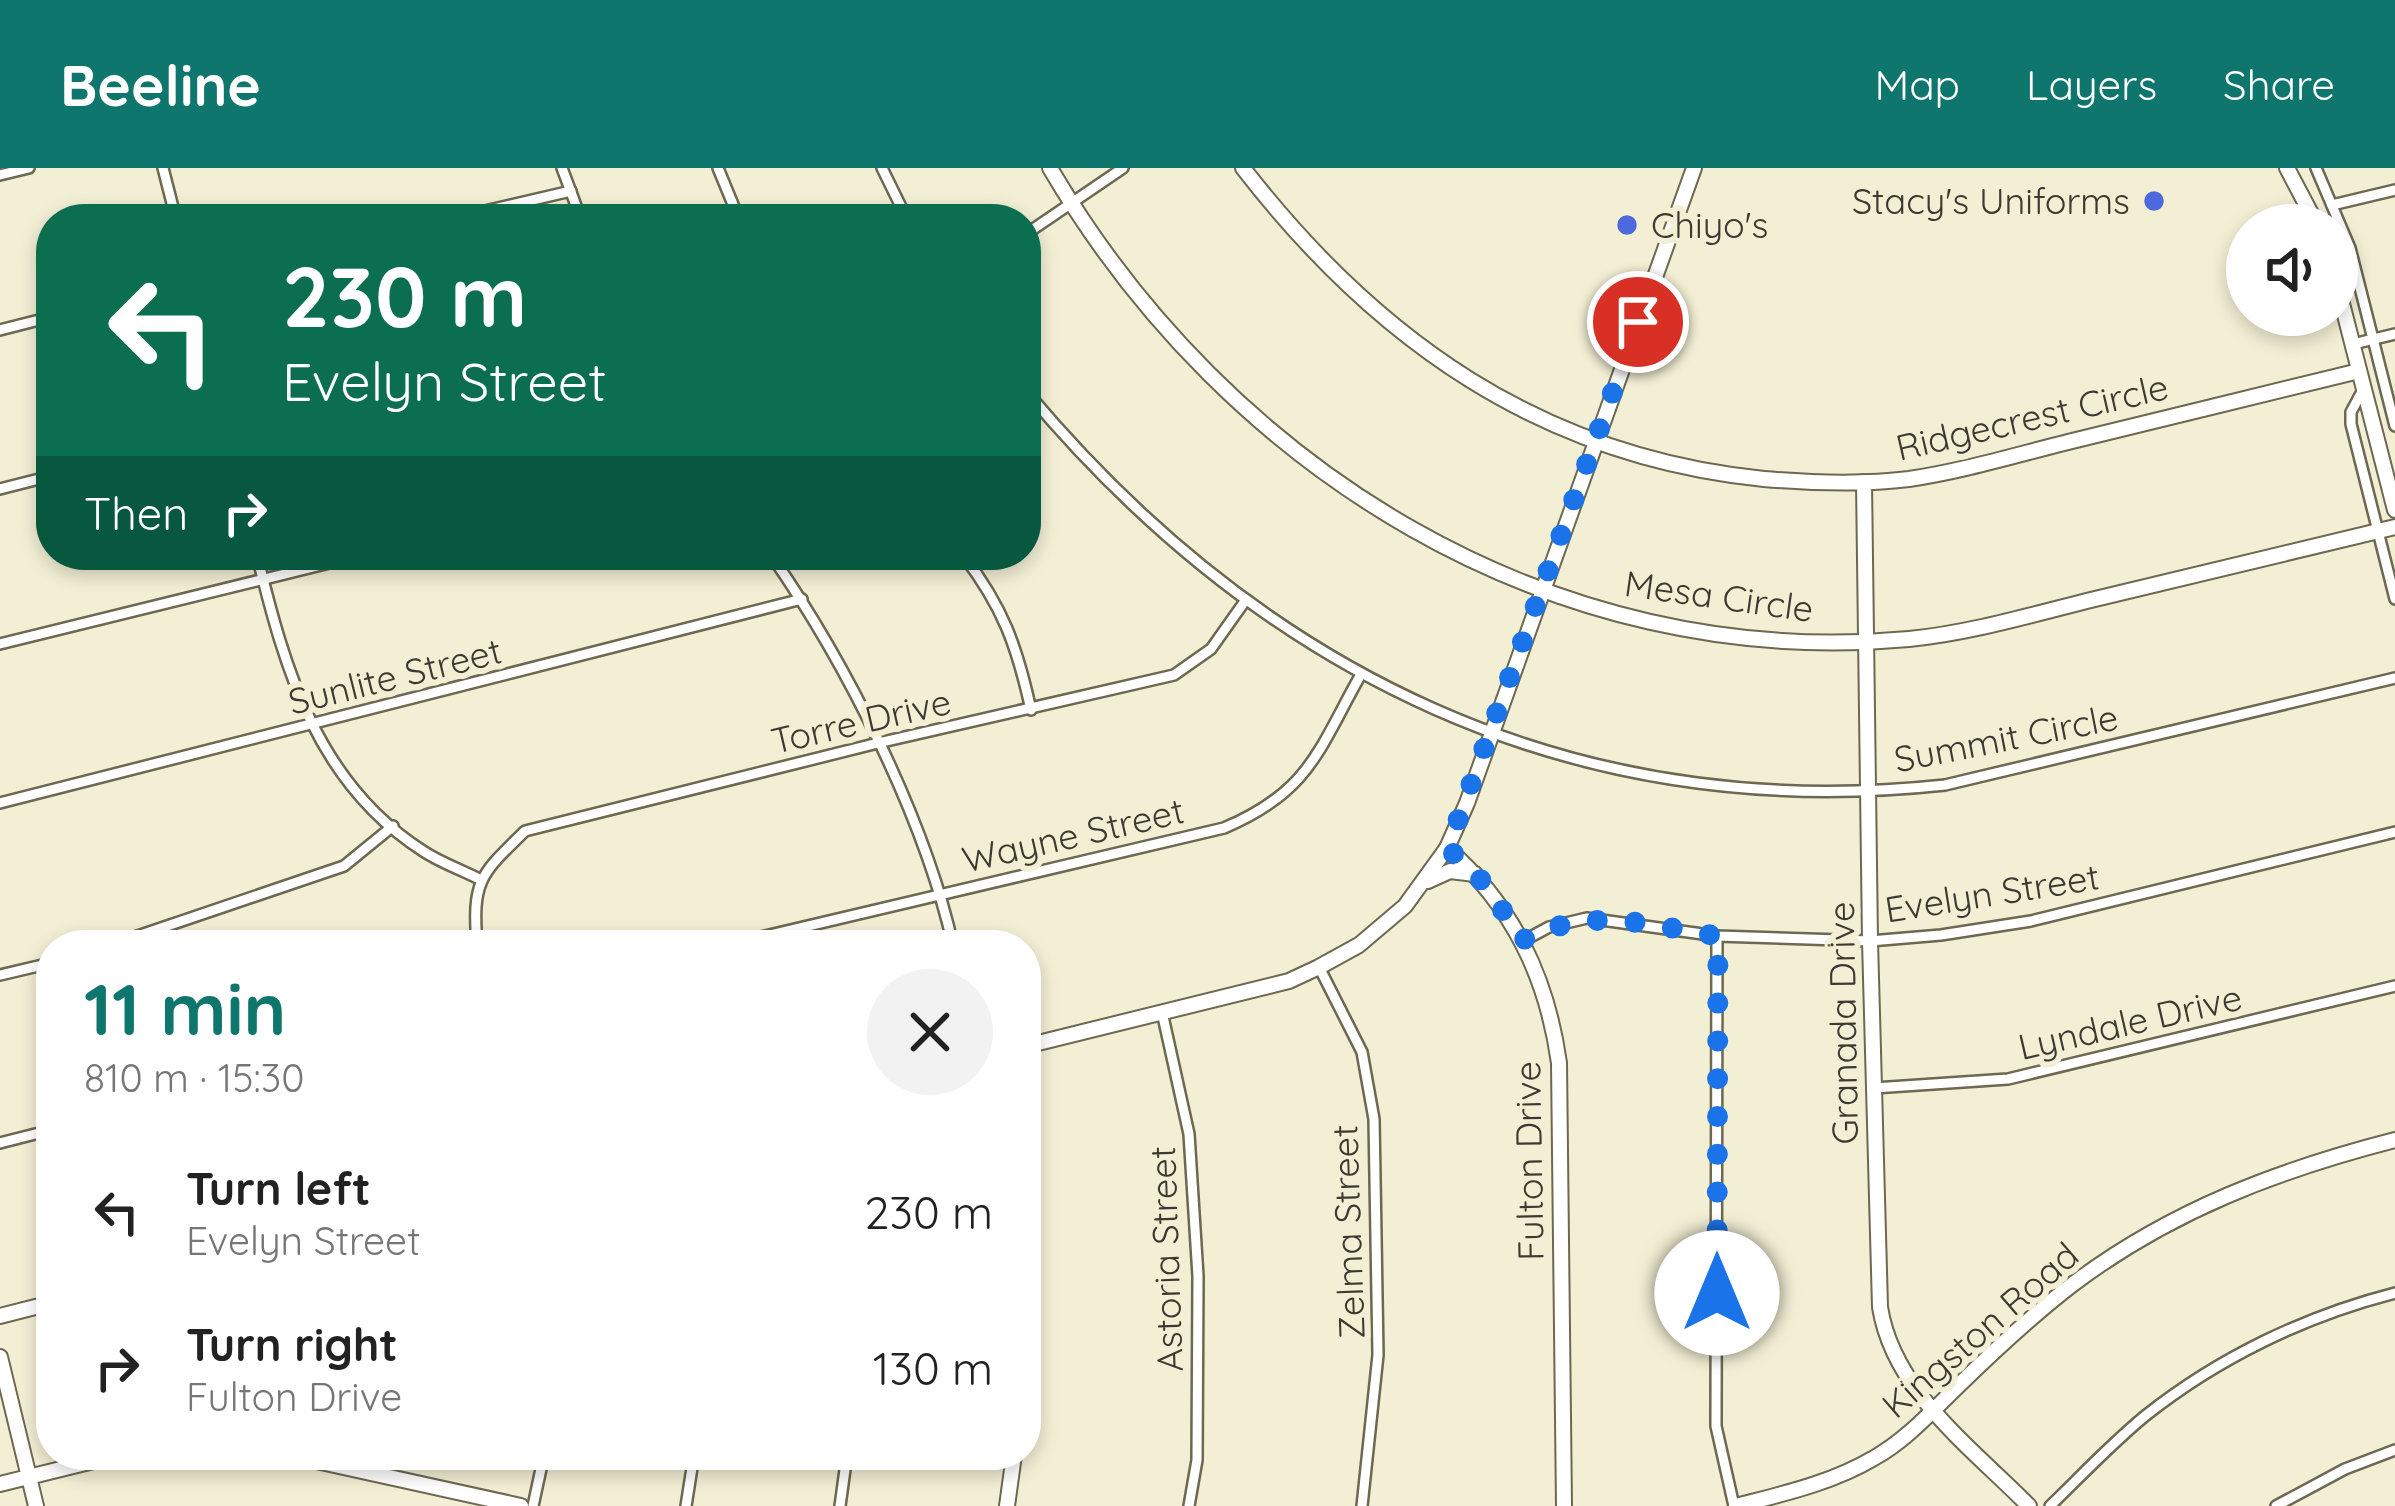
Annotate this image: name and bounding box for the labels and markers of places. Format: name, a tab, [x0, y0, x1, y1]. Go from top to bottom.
place label: Stacy's Uniforms	[1852, 178, 2130, 223]
marker: Stacy's Uniforms	[2141, 188, 2167, 214]
place label: Chiyo's	[1651, 202, 1769, 247]
marker: Chiyo's	[1614, 212, 1640, 238]
pin	[1587, 271, 1689, 373]

